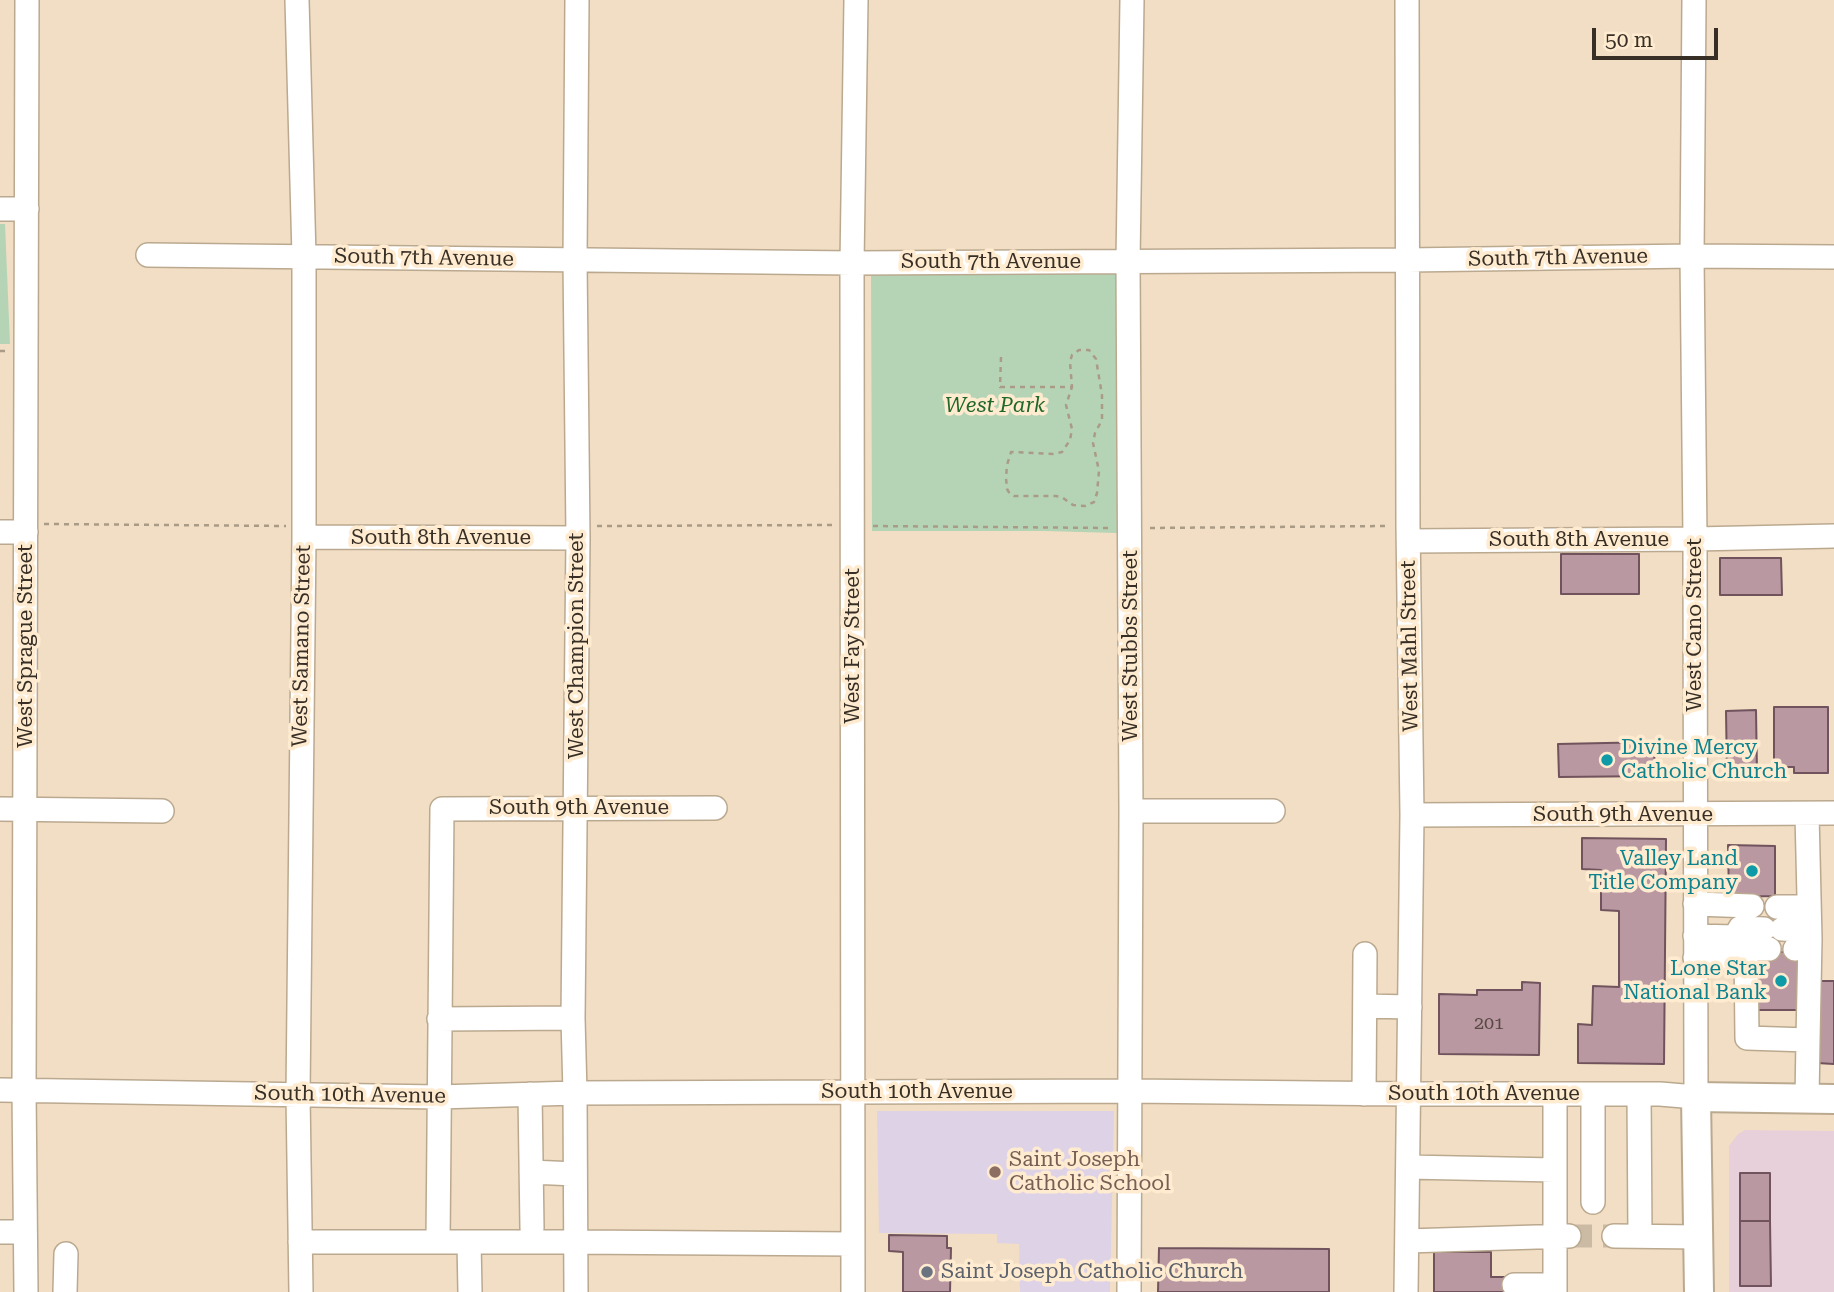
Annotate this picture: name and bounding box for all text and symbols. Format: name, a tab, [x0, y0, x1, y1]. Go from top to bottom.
scale bar	[1596, 14, 1722, 58]
text: 50 m	[1605, 28, 1653, 52]
street label: South 7th Avenue	[334, 244, 514, 272]
street label: South 7th Avenue	[1468, 244, 1648, 272]
street label: South 7th Avenue	[901, 249, 1081, 275]
park label: West Park	[945, 393, 1045, 419]
street label: South 8th Avenue	[351, 525, 531, 551]
street label: South 8th Avenue	[1489, 527, 1669, 553]
street label: West Champion Street	[564, 533, 590, 759]
street label: West Cano Street	[1682, 538, 1708, 712]
street label: West Sprague Street	[13, 544, 39, 748]
street label: West Samano Street	[288, 545, 316, 747]
street label: West Stubbs Street	[1118, 550, 1144, 742]
street label: West Mahl Street	[1396, 560, 1424, 732]
street label: West Fay Street	[840, 568, 866, 724]
place label: Divine Mercy Catholic Church	[1621, 735, 1787, 785]
marker: Divine Mercy Catholic Church	[1599, 752, 1615, 768]
street label: South 9th Avenue	[489, 795, 669, 821]
street label: South 9th Avenue	[1533, 802, 1713, 828]
place label: Valley Land Title Company	[1588, 846, 1738, 896]
marker: Valley Land Title Company	[1744, 863, 1760, 879]
place label: Lone Star National Bank	[1623, 956, 1767, 1006]
marker: Lone Star National Bank	[1773, 973, 1789, 989]
house number: 201	[1474, 1013, 1504, 1035]
street label: South 10th Avenue	[821, 1079, 1013, 1105]
street label: South 10th Avenue	[254, 1081, 446, 1109]
street label: South 10th Avenue	[1388, 1081, 1580, 1107]
place label: Saint Joseph Catholic School	[1009, 1147, 1171, 1197]
marker: Saint Joseph Catholic School	[987, 1164, 1003, 1180]
place label: Saint Joseph Catholic Church	[941, 1259, 1243, 1285]
marker: Saint Joseph Catholic Church	[919, 1264, 935, 1280]

